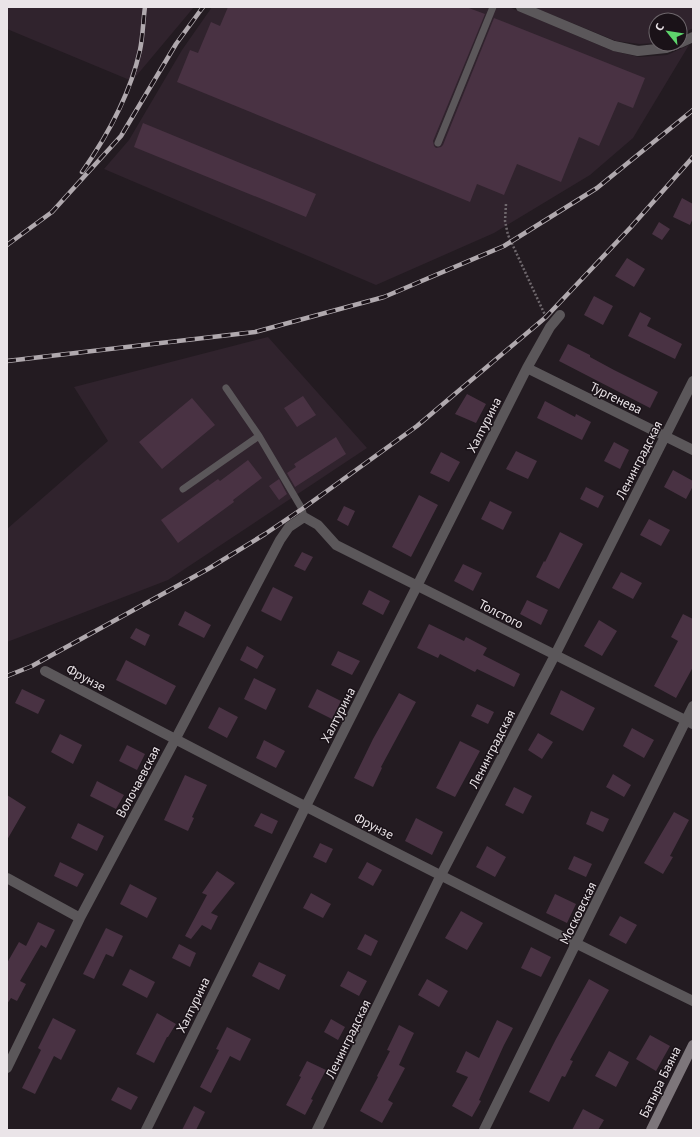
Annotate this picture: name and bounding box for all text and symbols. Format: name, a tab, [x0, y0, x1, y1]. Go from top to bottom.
north arrow	[648, 12, 688, 52]
text: С	[652, 21, 667, 33]
street label: Тургенева	[587, 378, 645, 418]
street label: Халтурина	[463, 394, 505, 456]
street label: Ленинградская	[611, 418, 666, 503]
street label: Толстого	[476, 595, 526, 633]
street label: Фрунзе	[63, 661, 109, 695]
street label: Халтурина	[317, 684, 359, 746]
street label: Ленинградская	[464, 707, 519, 792]
street label: Волочаевская	[112, 743, 164, 821]
street label: Фрунзе	[351, 809, 397, 843]
street label: Московская	[556, 879, 600, 947]
street label: Халтурина	[172, 974, 214, 1036]
street label: Ленинградская	[321, 997, 374, 1082]
street label: Батыра Баяна	[635, 1043, 685, 1121]

